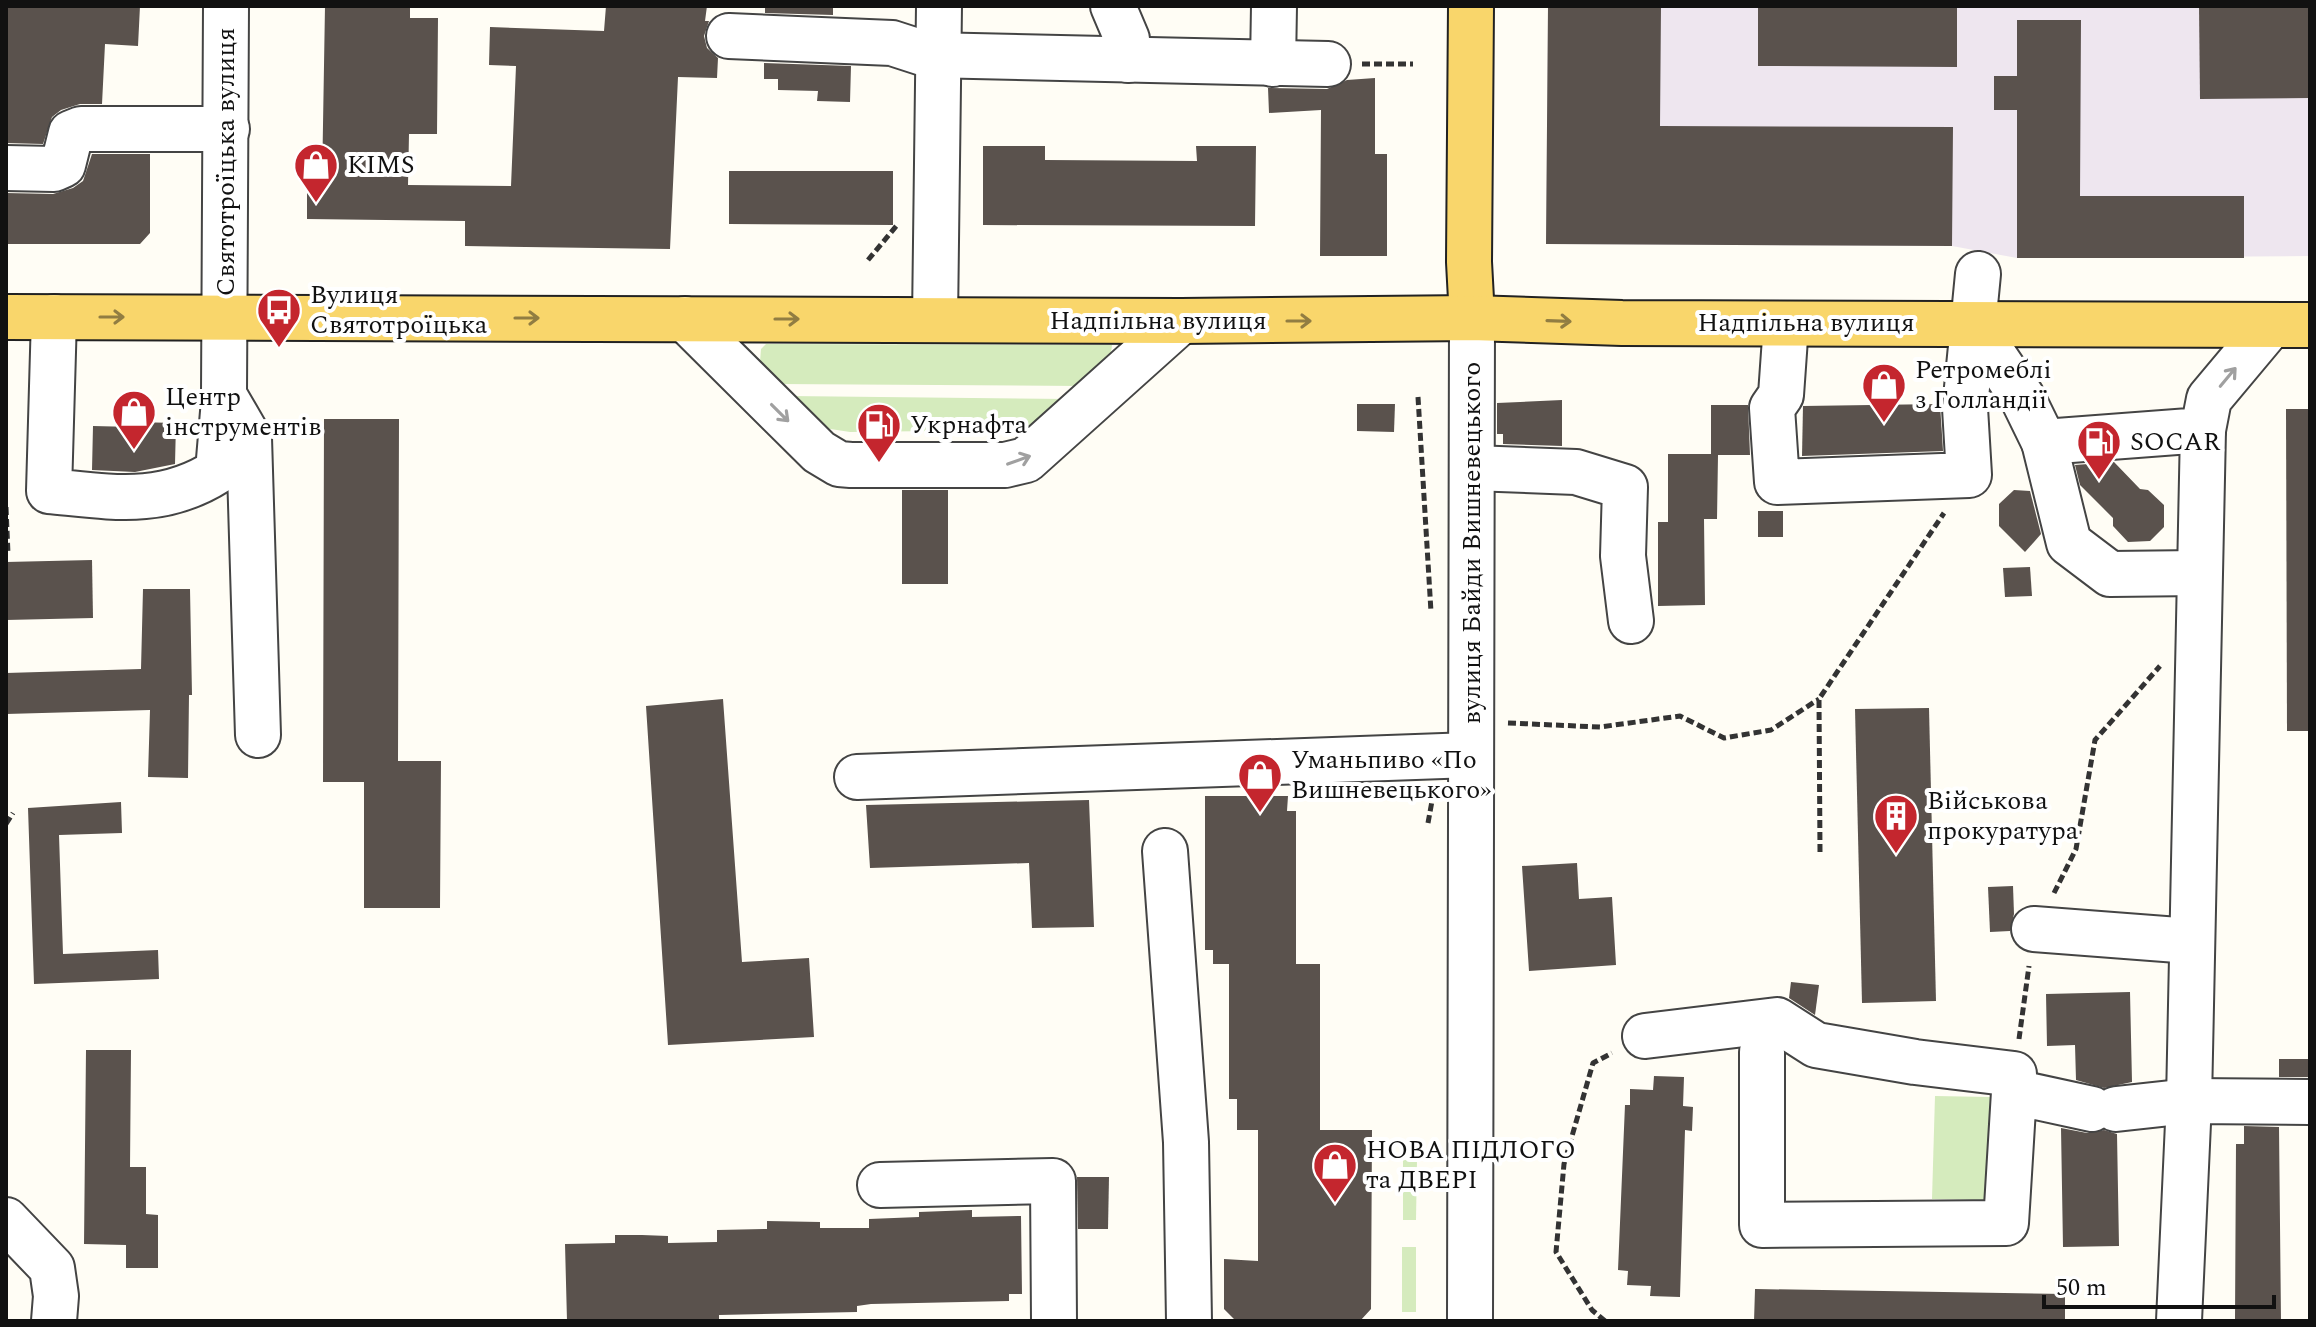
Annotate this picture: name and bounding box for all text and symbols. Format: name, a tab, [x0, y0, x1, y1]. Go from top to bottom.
street label: Святотроїцька вулиця	[206, 28, 246, 296]
shop icon: KIMS	[292, 141, 340, 204]
place label: KIMS	[347, 145, 415, 185]
place label: Вулиця Святотроїцька	[310, 275, 488, 345]
bus stop icon: Вулиця Святотроїцька	[255, 286, 303, 349]
street label: Надпільна вулиця	[1049, 301, 1267, 341]
street label: Надпільна вулиця	[1697, 303, 1915, 343]
one-way arrow	[98, 309, 125, 325]
one-way arrow	[513, 310, 540, 326]
one-way arrow	[773, 311, 800, 327]
one-way arrow	[1285, 313, 1312, 329]
one-way arrow	[1545, 314, 1572, 329]
place label: Ретромеблі з Голландії	[1915, 350, 2052, 420]
shop icon: Ретромеблі з Голландії	[1860, 361, 1908, 424]
street label: вулиця Байди Вишневецького	[1452, 362, 1492, 724]
one-way arrow	[2219, 367, 2237, 388]
place label: Центр інструментів	[165, 377, 321, 447]
shop icon: Центр інструментів	[110, 388, 158, 451]
fuel station icon: Укрнафта	[855, 401, 903, 464]
one-way arrow	[770, 403, 789, 422]
place label: Укрнафта	[910, 405, 1028, 445]
fuel station icon: SOCAR	[2075, 418, 2123, 481]
place label: SOCAR	[2130, 422, 2221, 462]
one-way arrow	[1006, 452, 1031, 466]
place label: Уманьпиво «По Вишневецького»	[1291, 740, 1492, 810]
shop icon: Уманьпиво «По Вишневецького»	[1236, 751, 1284, 814]
place label: Військова прокуратура	[1927, 781, 2079, 851]
building icon: Військова прокуратура	[1872, 792, 1920, 855]
place label: НОВА ПІДЛОГО та ДВЕРІ	[1366, 1130, 1576, 1200]
shop icon: НОВА ПІДЛОГО та ДВЕРІ	[1311, 1141, 1359, 1204]
scale bar	[2044, 1259, 2274, 1309]
text: 50 m	[2056, 1270, 2107, 1306]

